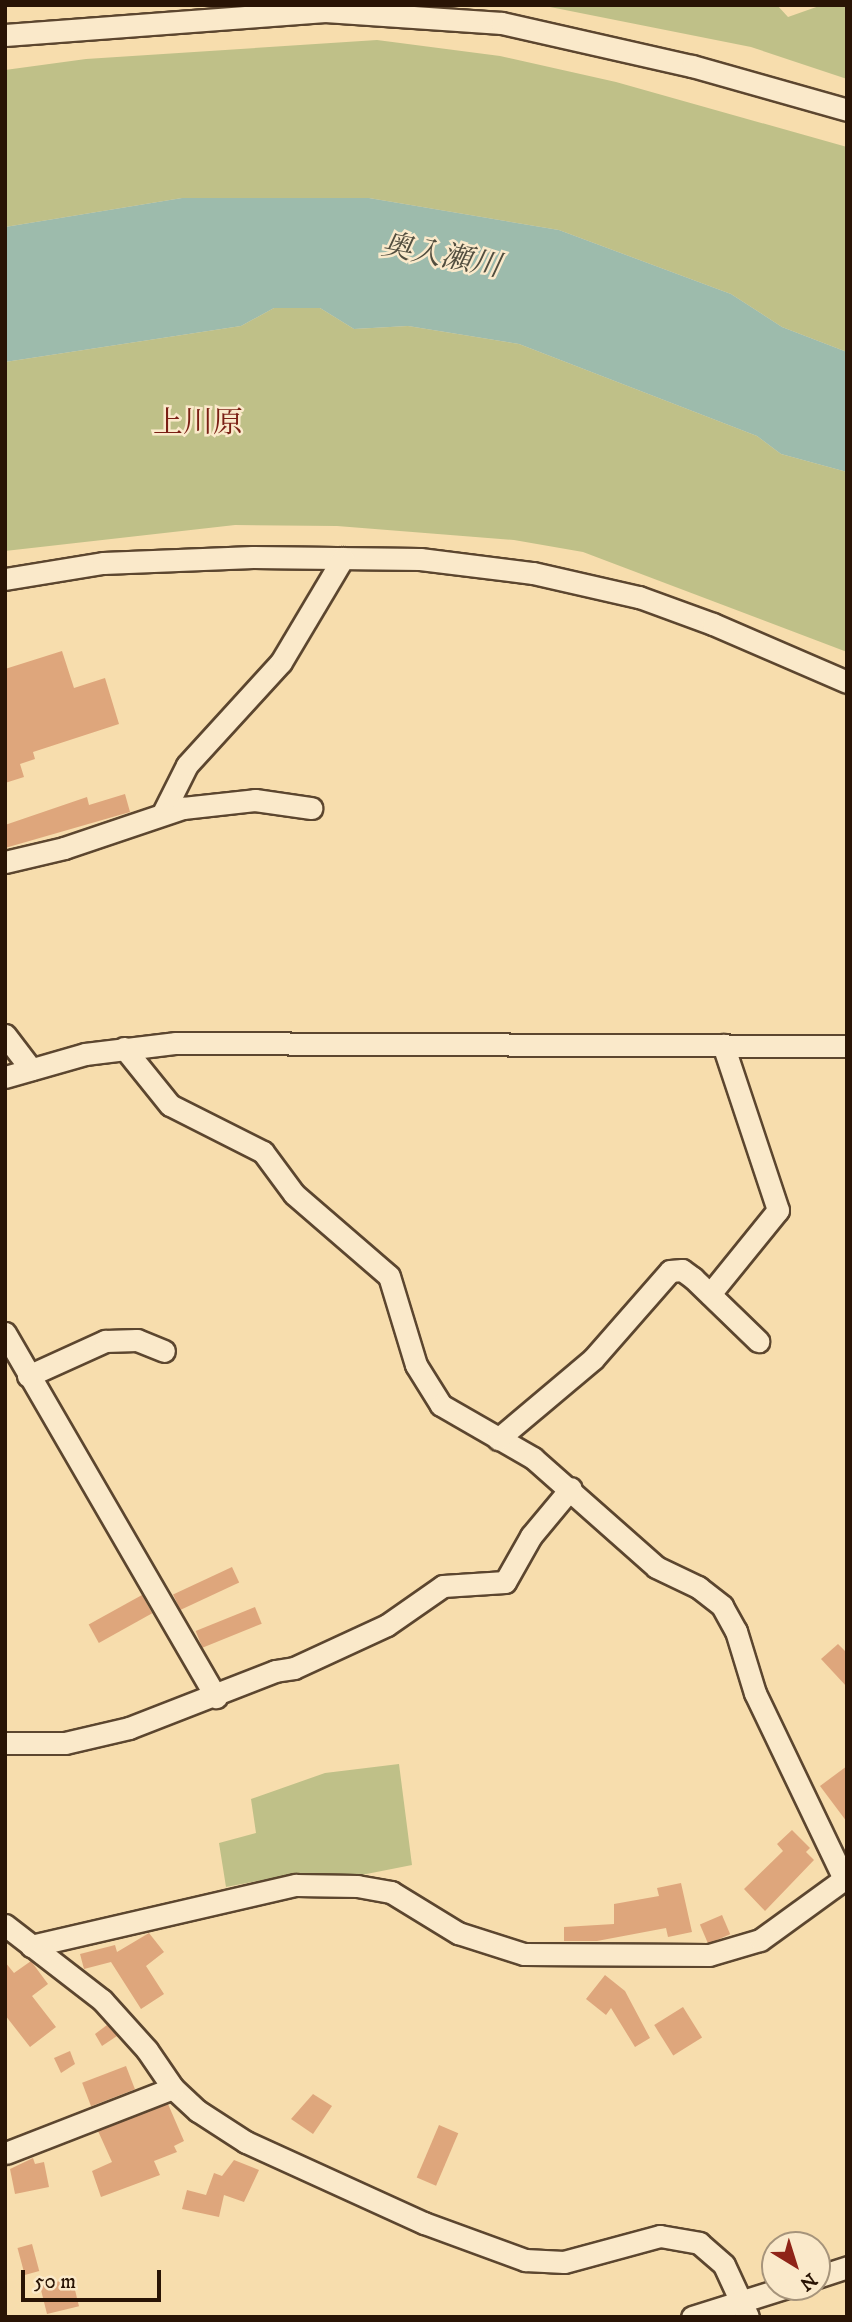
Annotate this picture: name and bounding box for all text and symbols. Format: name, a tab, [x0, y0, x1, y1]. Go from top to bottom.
water label: 奥入瀬川	[379, 228, 503, 286]
district label: 上川原	[153, 406, 243, 442]
north arrow	[761, 2231, 831, 2301]
scale bar	[24, 2256, 164, 2300]
text: N	[795, 2267, 821, 2295]
text: 50 m	[34, 2269, 76, 2295]

